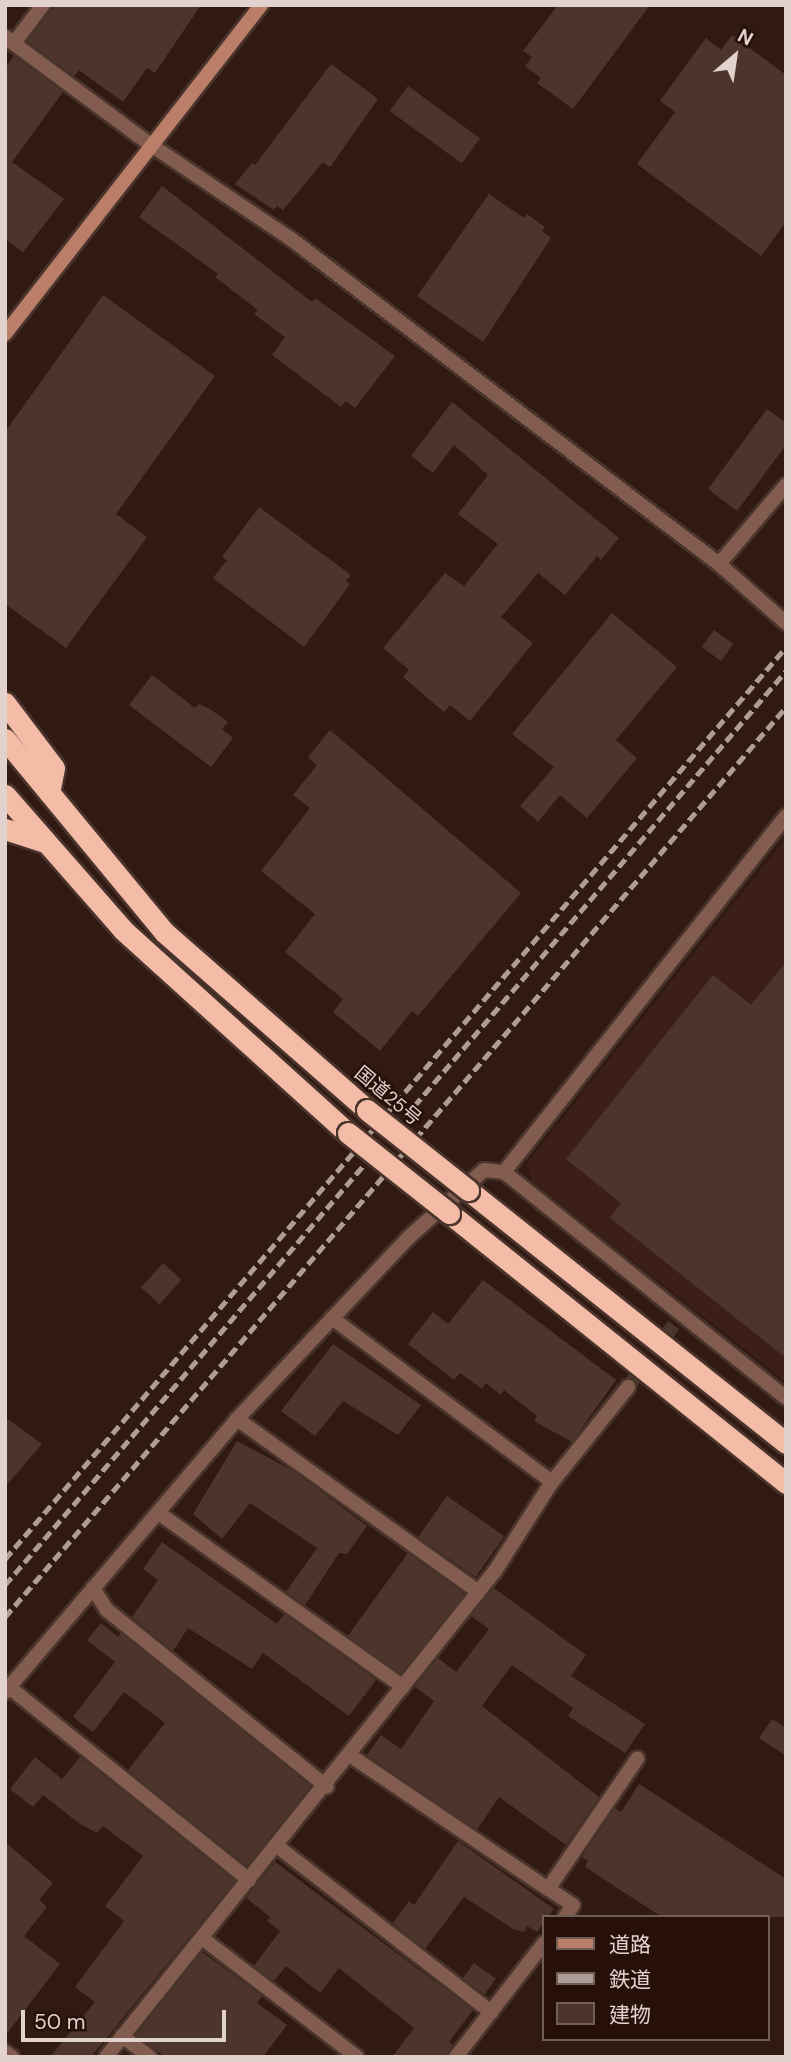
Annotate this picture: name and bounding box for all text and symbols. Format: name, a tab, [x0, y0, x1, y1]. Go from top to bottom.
north arrow	[700, 21, 770, 91]
text: N	[733, 23, 758, 51]
street label: 国道25号	[350, 1062, 426, 1130]
legend	[542, 1915, 770, 2041]
text: 道路	[609, 1931, 651, 1959]
text: 鉄道	[609, 1966, 651, 1994]
scale bar	[24, 1996, 229, 2040]
text: 建物	[609, 2001, 651, 2029]
text: 50 m	[34, 2008, 85, 2036]

